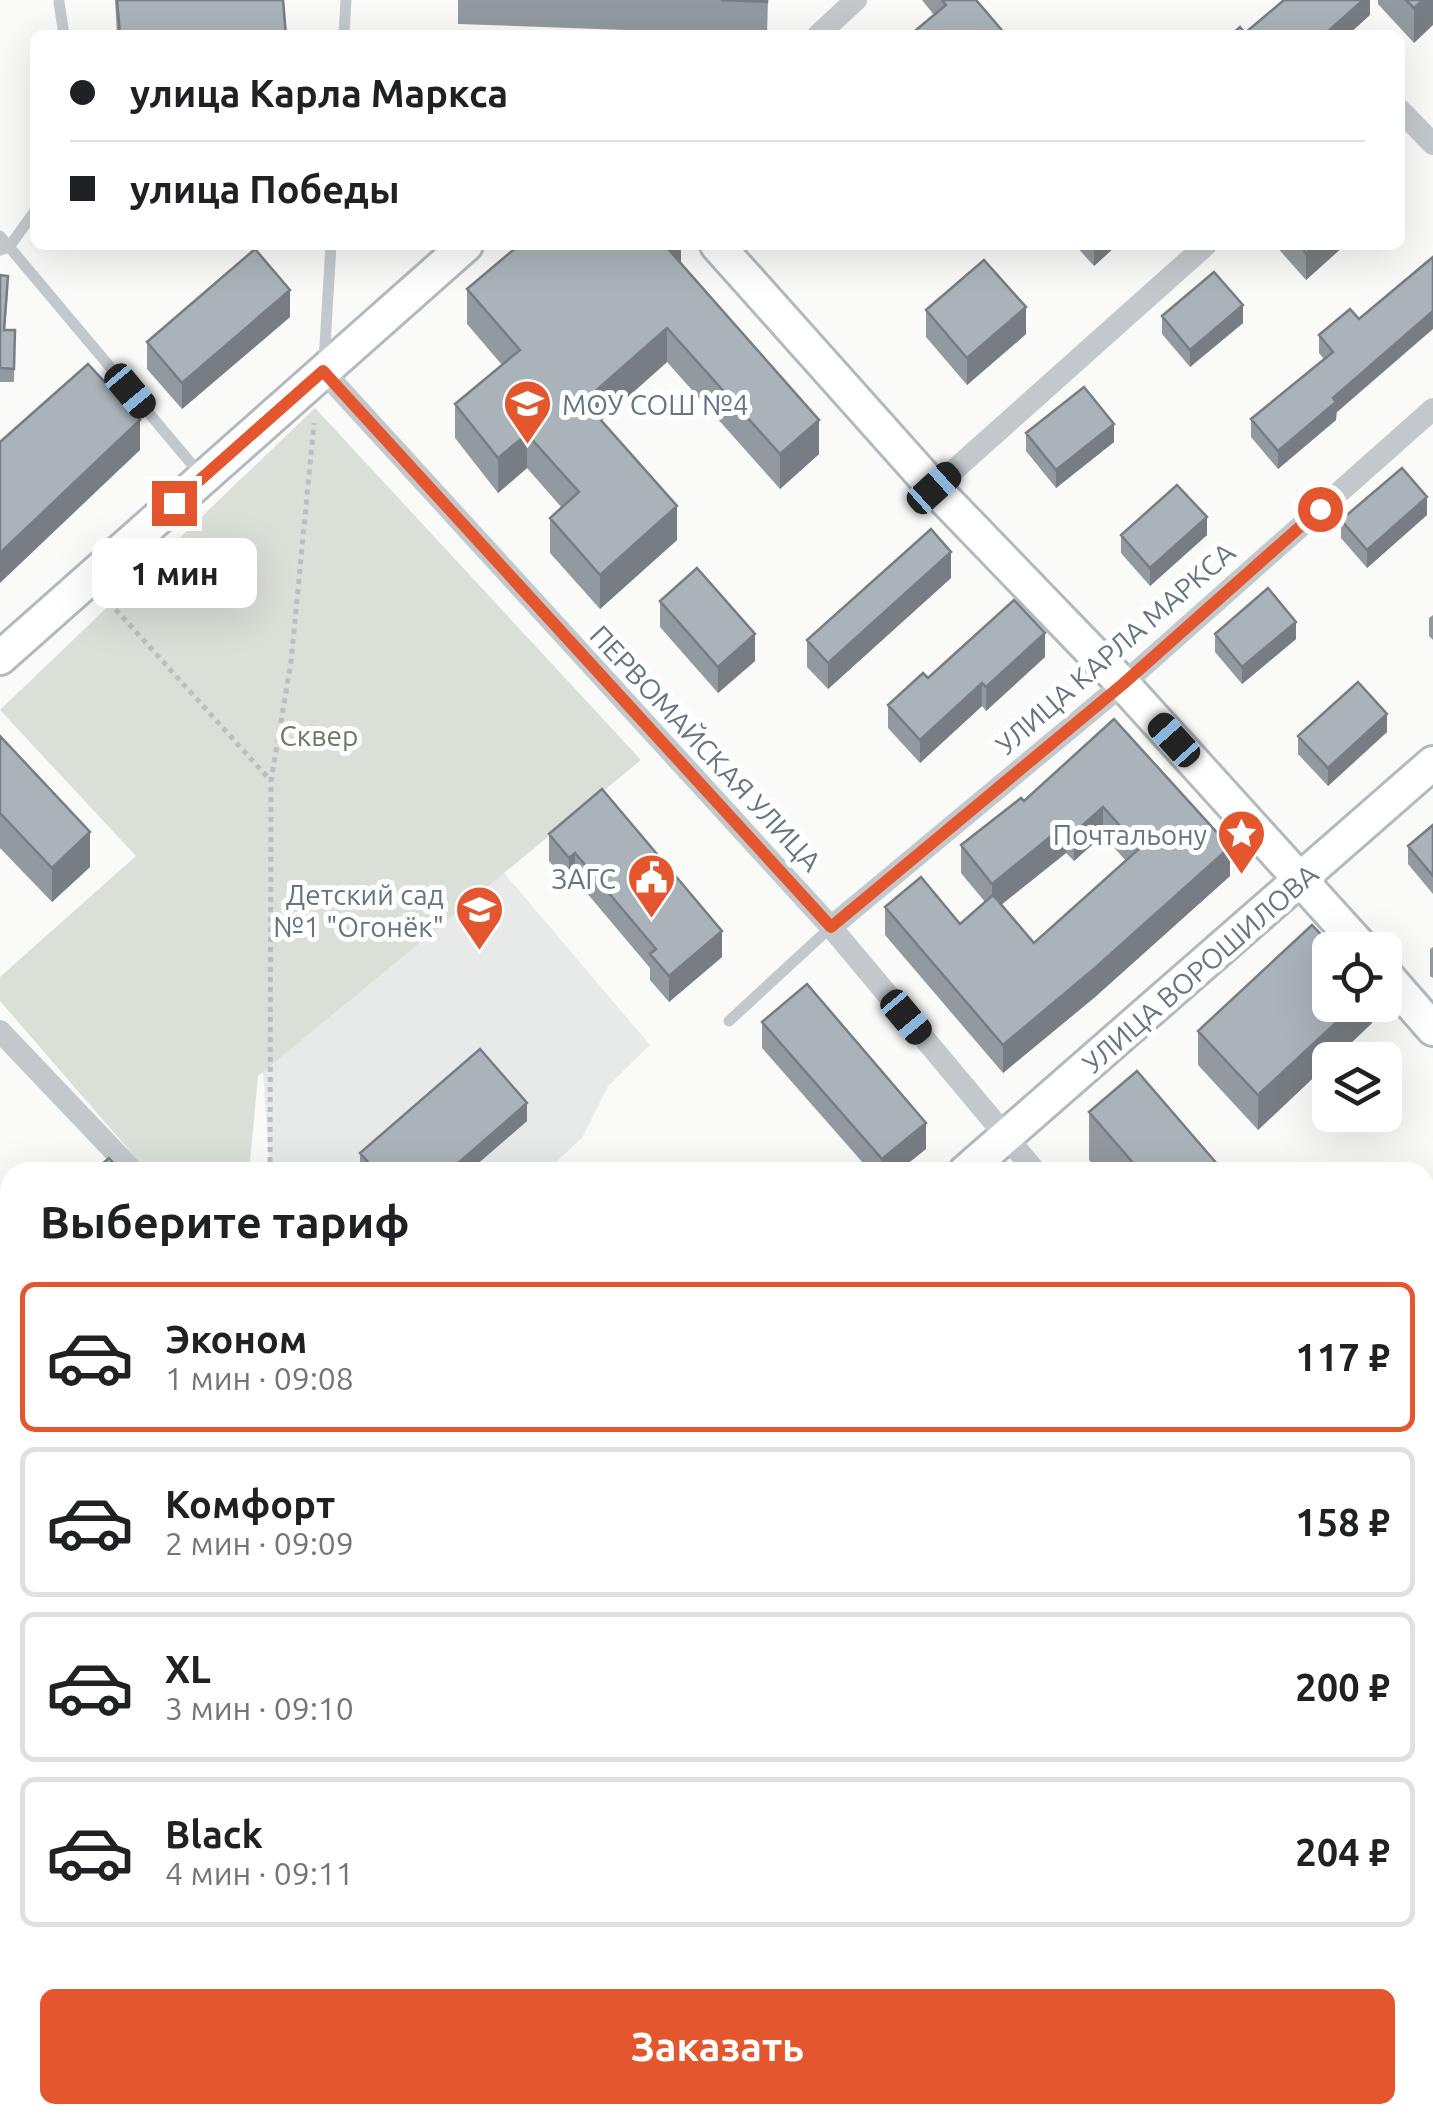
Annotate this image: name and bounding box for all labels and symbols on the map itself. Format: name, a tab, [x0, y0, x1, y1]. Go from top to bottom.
car	[99, 358, 161, 424]
school or university icon: МОУ СОШ №4	[501, 378, 553, 446]
place label: МОУ СОШ №4	[562, 389, 748, 420]
car	[902, 457, 966, 519]
route end	[152, 481, 197, 526]
route start	[1298, 487, 1343, 532]
street label: УЛИЦА КАРЛА МАРКСА	[989, 536, 1241, 760]
callout: 1 мин	[91, 538, 256, 608]
street label: ПЕРВОМАЙСКАЯ УЛИЦА	[584, 619, 828, 877]
car	[1143, 708, 1205, 772]
park label: Сквер	[280, 720, 358, 751]
place icon: Почтальону	[1216, 808, 1268, 876]
place label: Почтальону	[1053, 819, 1207, 850]
public building icon: ЗАГС	[625, 852, 677, 920]
street label: УЛИЦА ВОРОШИЛОВА	[1076, 858, 1324, 1078]
place label: ЗАГС	[551, 863, 616, 894]
place label: Детский сад №1 "Огонёк"	[273, 879, 444, 942]
school or university icon: Детский сад №1 "Огонёк"	[453, 884, 505, 952]
car	[875, 984, 937, 1050]

